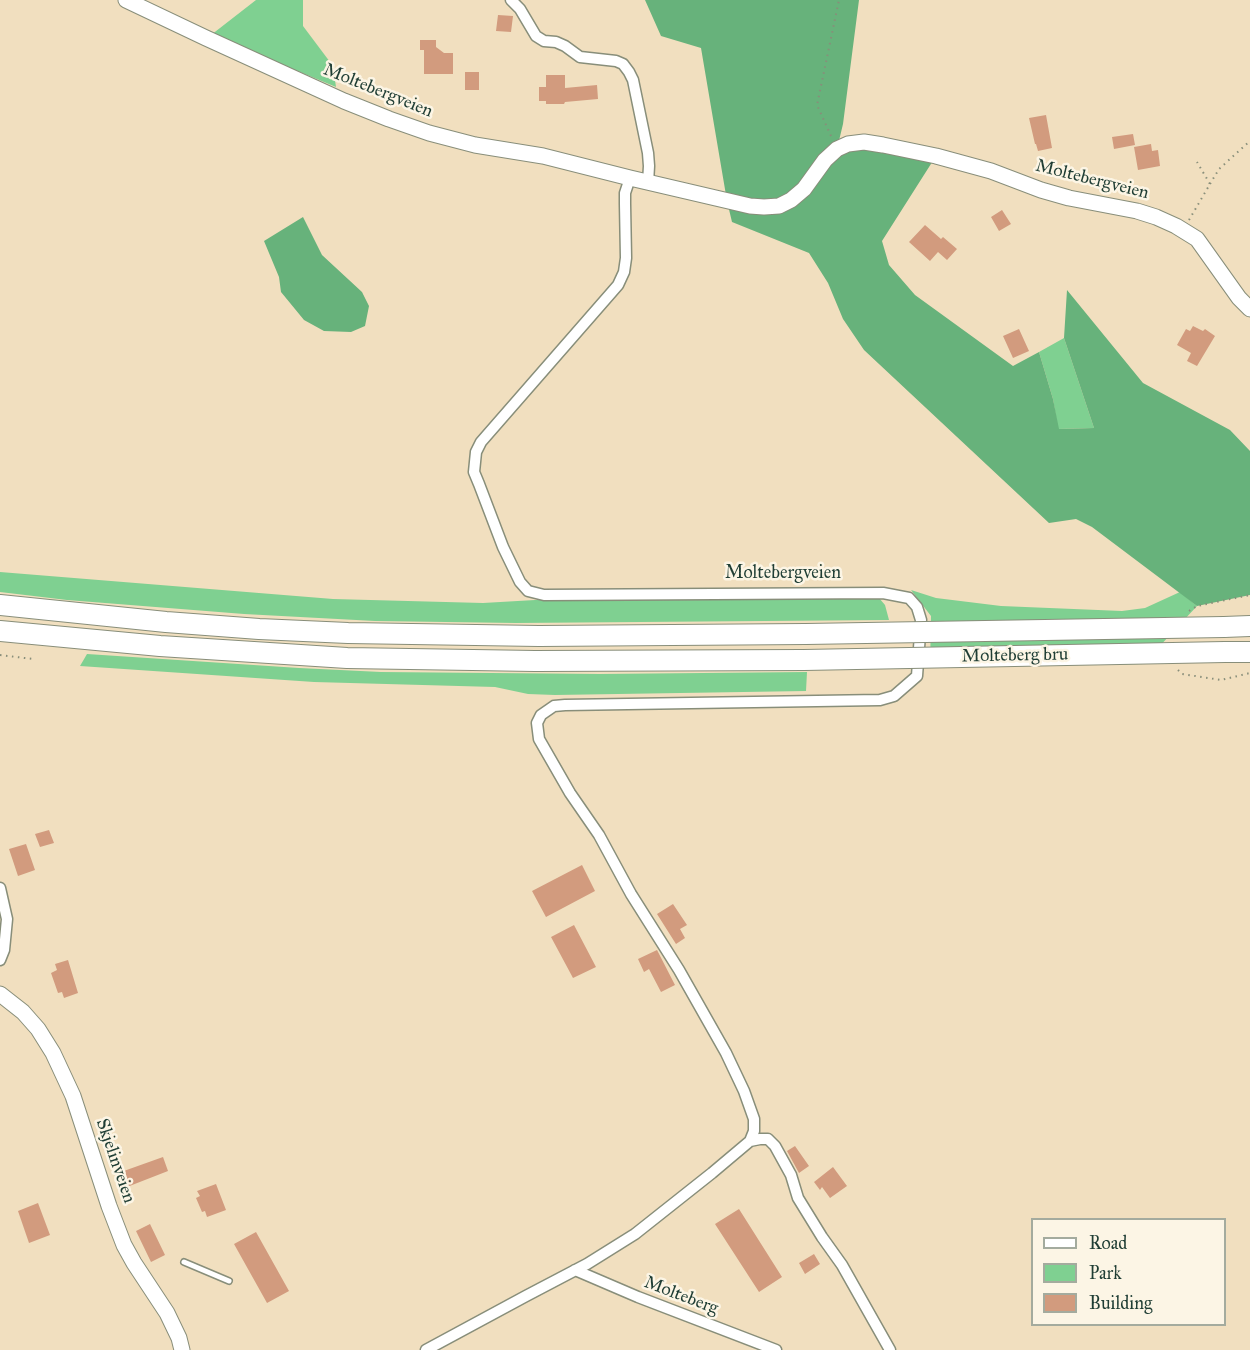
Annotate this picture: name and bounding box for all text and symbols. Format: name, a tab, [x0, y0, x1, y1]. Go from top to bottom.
street label: Moltebergveien	[320, 59, 436, 123]
street label: Moltebergveien	[1033, 156, 1151, 204]
street label: Moltebergveien	[725, 563, 841, 585]
street label: Molteberg bru	[962, 644, 1068, 668]
street label: Skjelinveien	[90, 1116, 140, 1206]
legend	[1031, 1218, 1226, 1326]
text: Road	[1089, 1232, 1127, 1254]
text: Park	[1089, 1262, 1122, 1284]
street label: Molteberg	[641, 1272, 721, 1320]
text: Building	[1089, 1292, 1152, 1314]

